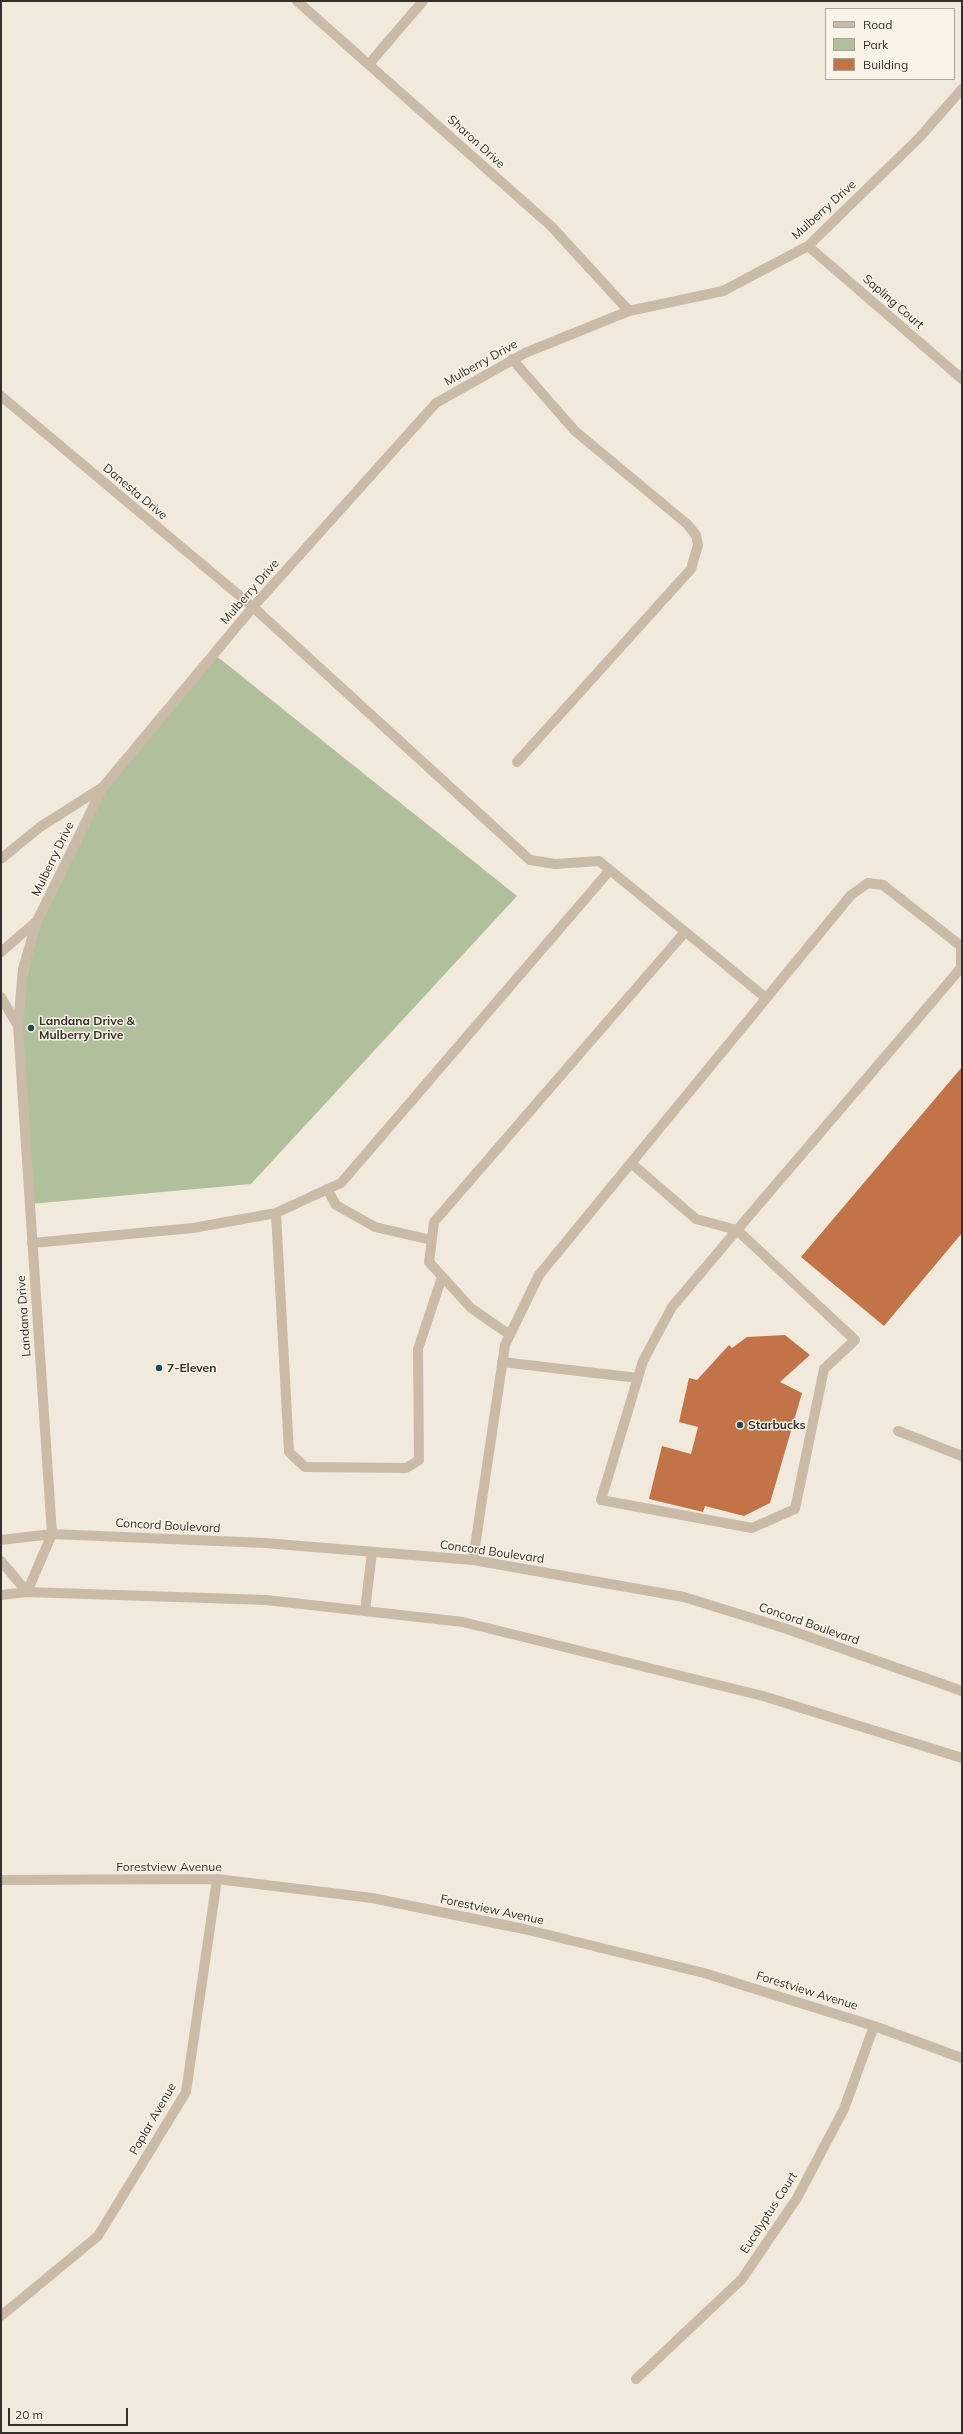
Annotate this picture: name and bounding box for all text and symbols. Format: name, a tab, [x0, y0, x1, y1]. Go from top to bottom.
legend	[825, 8, 955, 80]
text: Road	[863, 17, 892, 32]
text: Park	[863, 37, 888, 52]
text: Building	[863, 57, 908, 72]
street label: Sharon Drive	[444, 113, 508, 171]
street label: Mulberry Drive	[789, 177, 859, 243]
street label: Sapling Court	[860, 272, 926, 332]
street label: Mulberry Drive	[442, 337, 520, 389]
street label: Danesta Drive	[100, 461, 170, 523]
street label: Mulberry Drive	[218, 557, 282, 627]
street label: Mulberry Drive	[29, 819, 77, 899]
place label: Landana Drive & Mulberry Drive	[39, 1014, 135, 1042]
marker: Landana Drive & Mulberry Drive	[26, 1023, 36, 1033]
street label: Landana Drive	[14, 1275, 34, 1357]
place label: 7-Eleven	[167, 1361, 216, 1375]
marker: 7-Eleven	[154, 1363, 164, 1373]
place label: Starbucks	[748, 1418, 806, 1432]
marker: Starbucks	[735, 1420, 745, 1430]
street label: Concord Boulevard	[115, 1516, 221, 1536]
street label: Concord Boulevard	[439, 1538, 545, 1566]
street label: Concord Boulevard	[757, 1600, 861, 1648]
street label: Forestview Avenue	[116, 1860, 222, 1874]
street label: Forestview Avenue	[439, 1892, 545, 1928]
street label: Forestview Avenue	[755, 1969, 859, 2013]
street label: Poplar Avenue	[127, 2080, 179, 2158]
street label: Eucalyptus Court	[737, 2170, 801, 2256]
scale bar	[10, 2400, 130, 2426]
text: 20 m	[15, 2407, 43, 2422]

